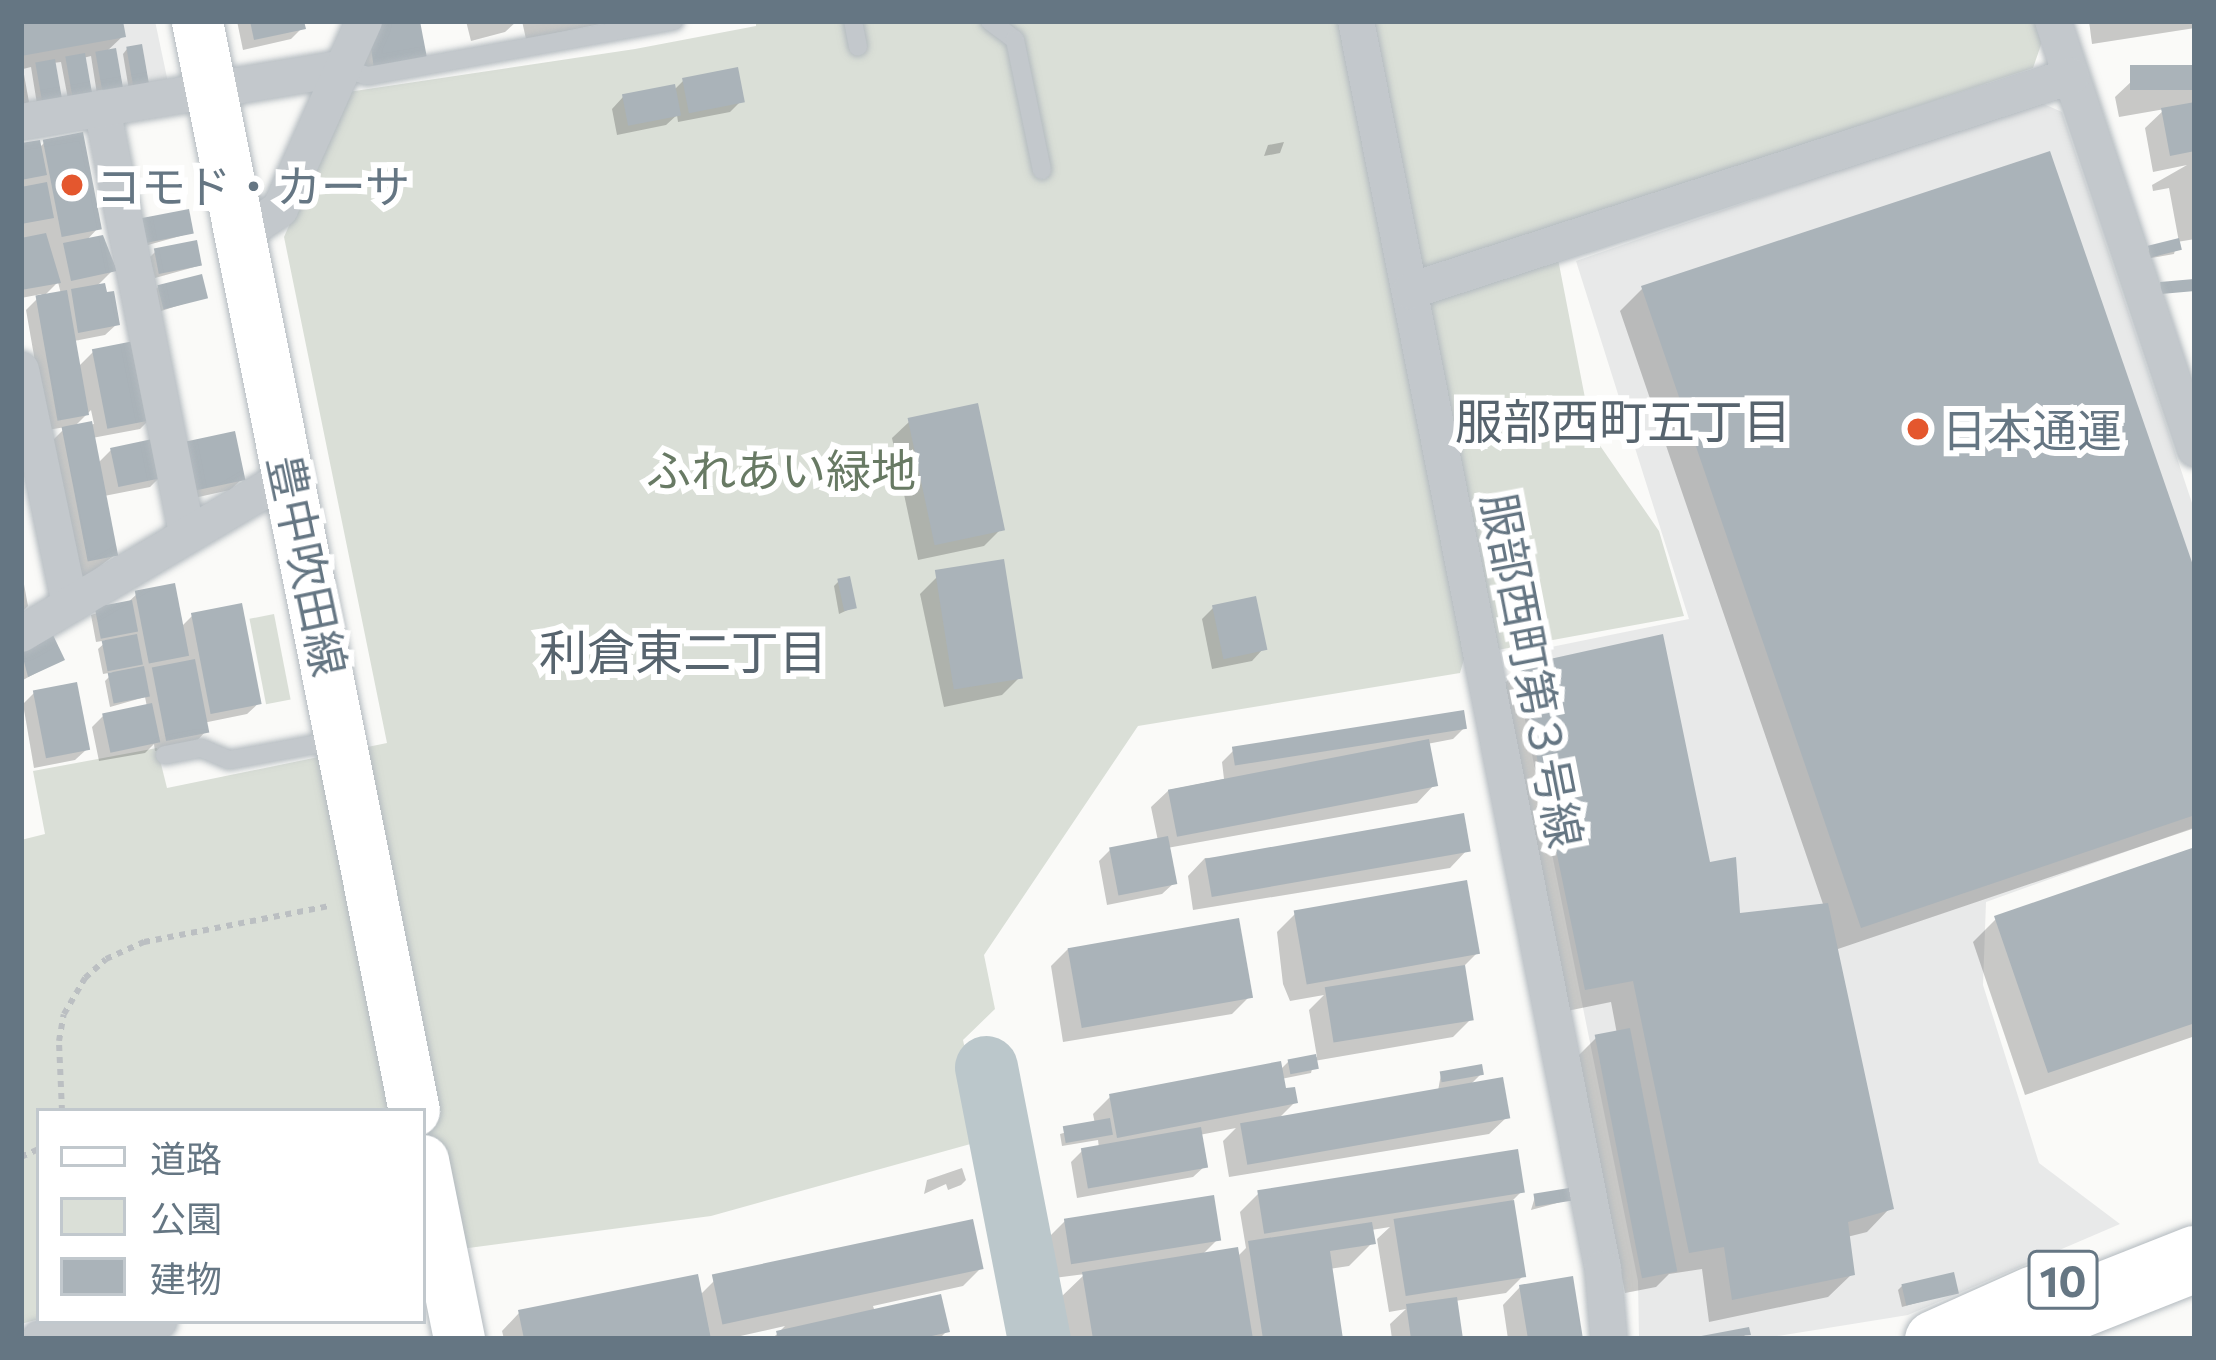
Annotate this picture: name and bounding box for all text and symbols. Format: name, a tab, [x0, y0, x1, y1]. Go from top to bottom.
place label: コモド・カーサ	[96, 158, 411, 212]
marker: コモド・カーサ	[59, 172, 85, 198]
district label: 服部西町五丁目	[1455, 391, 1791, 449]
place label: 日本通運	[1942, 402, 2122, 456]
marker: 日本通運	[1905, 416, 1931, 442]
park label: ふれあい緑地	[646, 442, 916, 496]
street label: 豊中吹田線	[259, 449, 359, 681]
street label: 服部西町第３号線	[1473, 488, 1595, 852]
district label: 利倉東二丁目	[539, 622, 827, 680]
legend	[36, 1108, 426, 1324]
text: 道路	[150, 1135, 222, 1179]
text: 公園	[150, 1195, 222, 1239]
road number: 10	[2027, 1244, 2099, 1316]
text: 建物	[150, 1255, 222, 1299]

